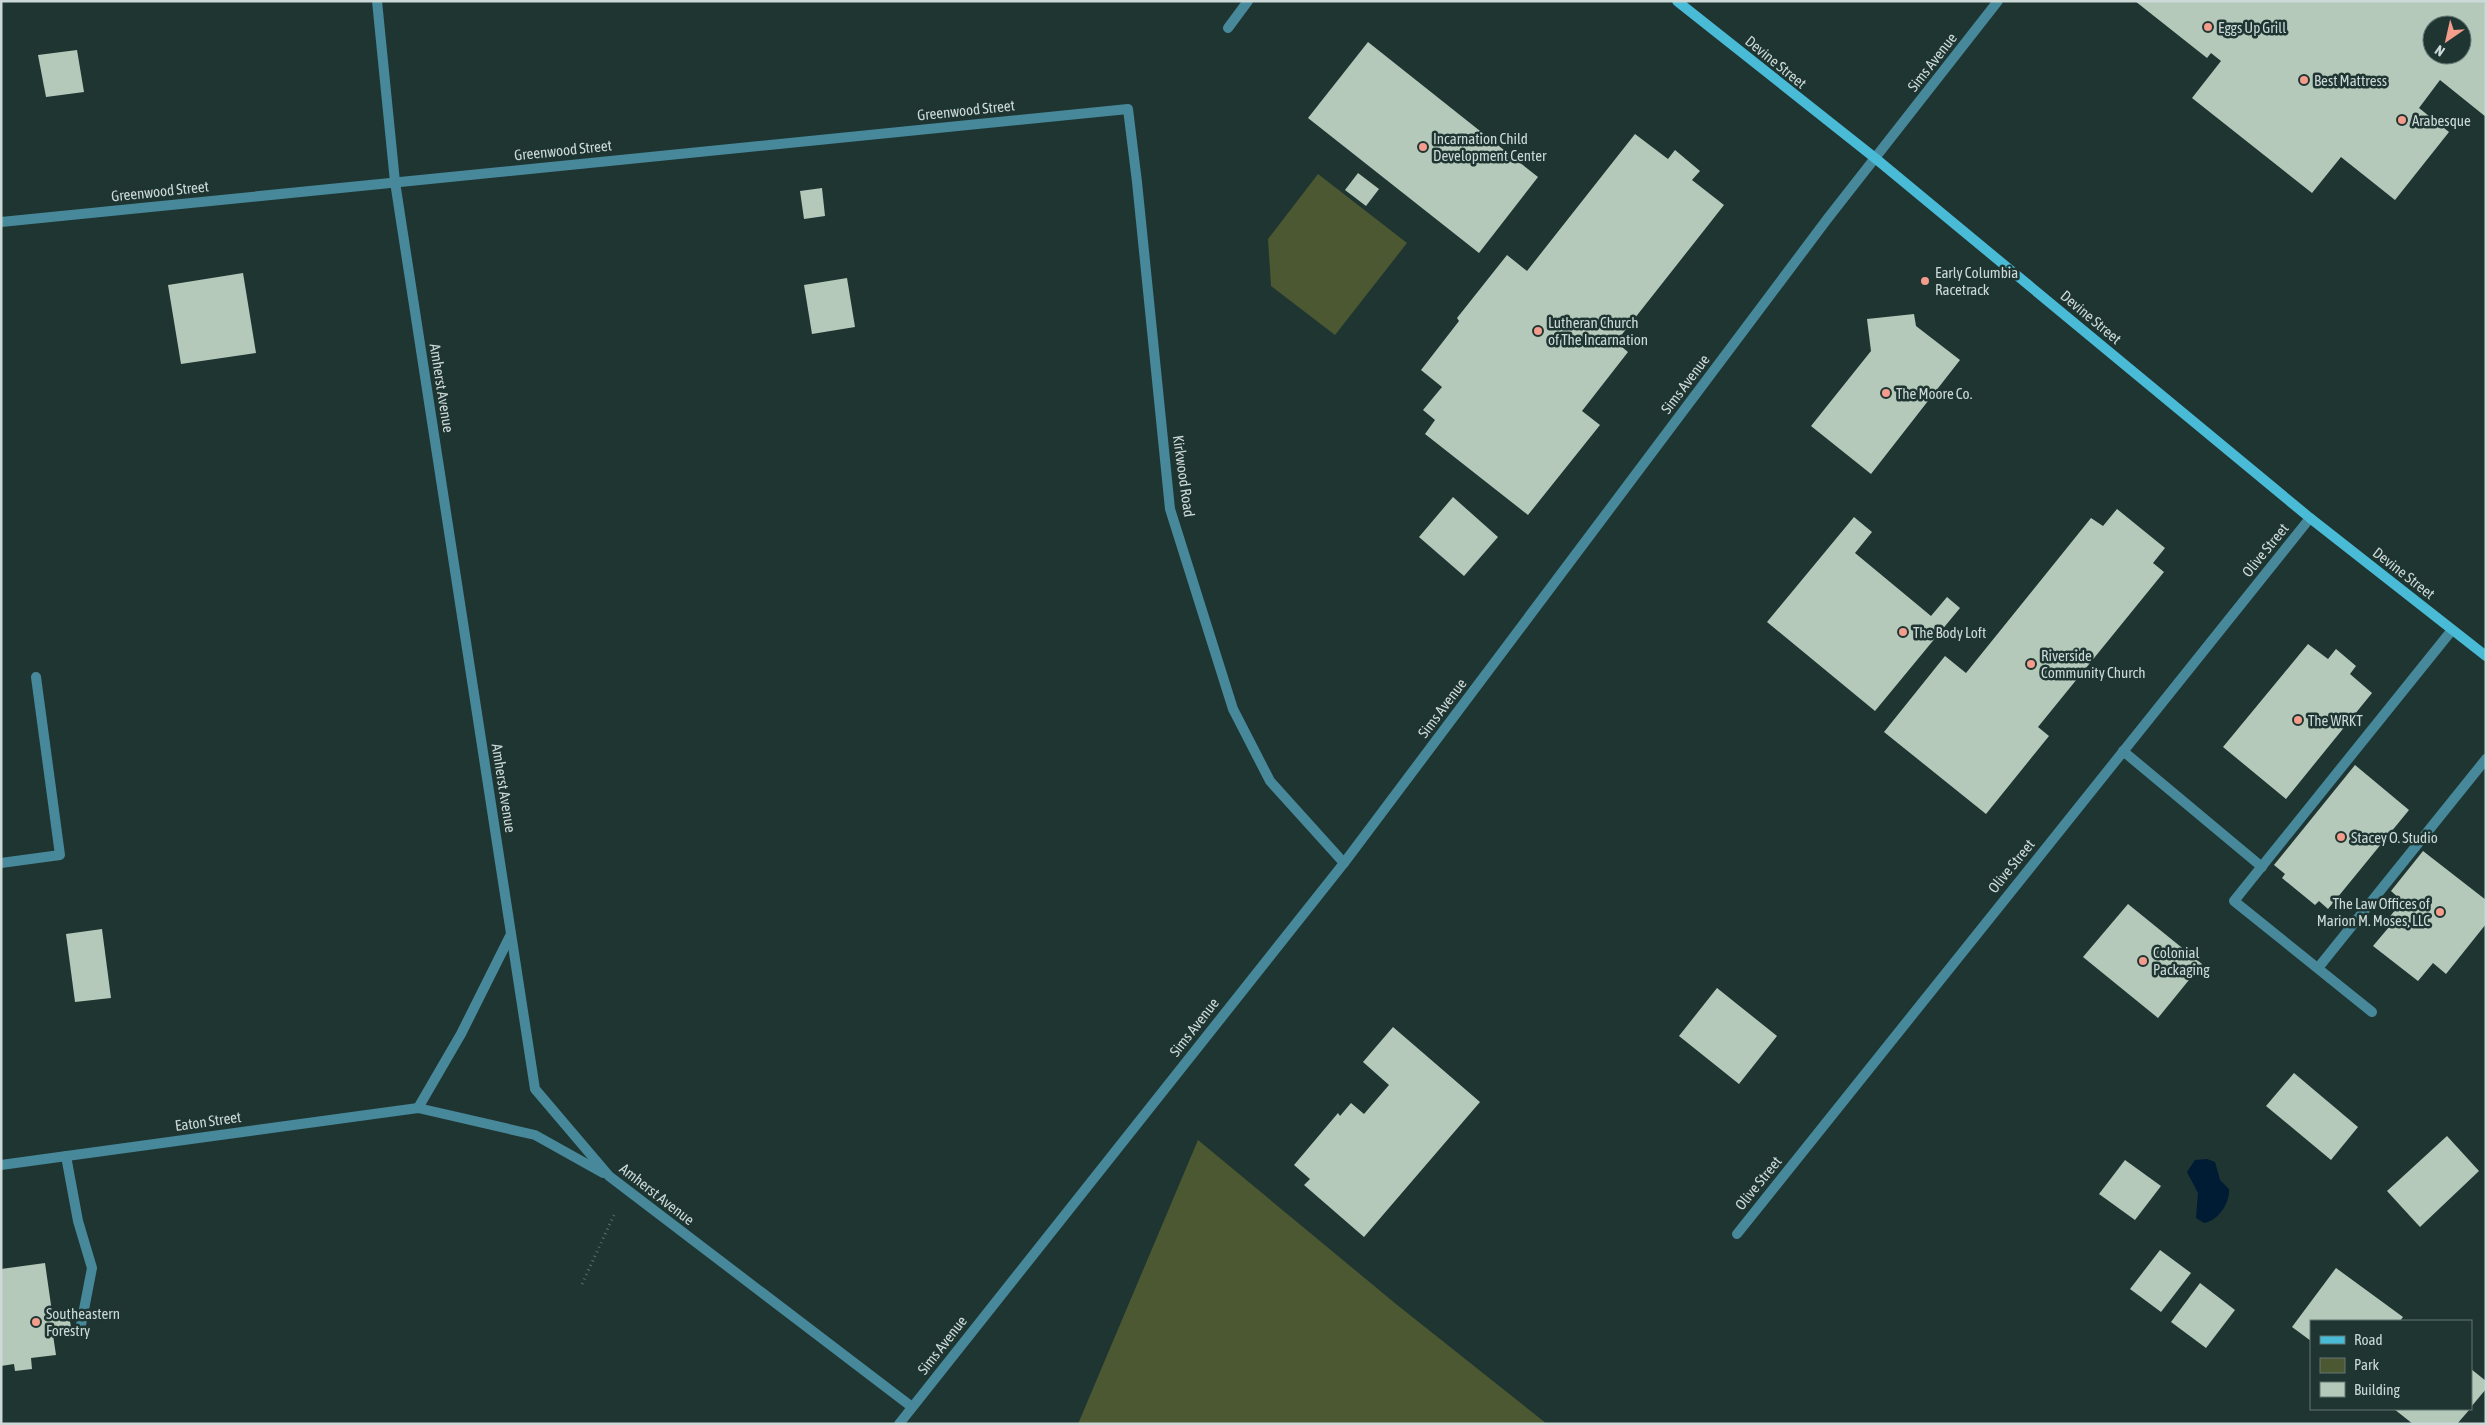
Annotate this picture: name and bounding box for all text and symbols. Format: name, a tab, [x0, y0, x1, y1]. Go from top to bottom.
north arrow	[2422, 15, 2472, 65]
place label: Eggs Up Grill	[2218, 19, 2286, 36]
marker: Eggs Up Grill	[2202, 21, 2214, 33]
street label: Sims Avenue	[1904, 29, 1960, 95]
street label: Devine Street	[1742, 32, 1810, 92]
text: N	[2432, 42, 2448, 60]
place label: Best Mattress	[2314, 72, 2387, 89]
marker: Best Mattress	[2298, 74, 2310, 86]
street label: Greenwood Street	[916, 96, 1016, 124]
place label: Arabesque	[2412, 112, 2471, 129]
marker: Arabesque	[2396, 114, 2408, 126]
place label: Incarnation Child Development Center	[1433, 130, 1547, 164]
street label: Greenwood Street	[513, 136, 613, 164]
marker: Incarnation Child Development Center	[1417, 141, 1429, 153]
street label: Greenwood Street	[110, 177, 210, 205]
place label: Early Columbia Racetrack	[1935, 264, 2018, 298]
marker: Early Columbia Racetrack	[1919, 275, 1931, 287]
street label: Devine Street	[2057, 287, 2125, 347]
place label: Lutheran Church of The Incarnation	[1548, 314, 1648, 348]
marker: Lutheran Church of The Incarnation	[1532, 325, 1544, 337]
street label: Amherst Avenue	[427, 342, 457, 434]
street label: Sims Avenue	[1657, 351, 1713, 417]
place label: The Moore Co.	[1896, 385, 1973, 402]
marker: The Moore Co.	[1880, 387, 1892, 399]
street label: Kirkwood Road	[1170, 434, 1198, 518]
street label: Olive Street	[2238, 520, 2292, 580]
street label: Devine Street	[2370, 544, 2438, 602]
place label: The Body Loft	[1913, 624, 1986, 641]
marker: The Body Loft	[1897, 626, 1909, 638]
place label: Riverside Community Church	[2041, 647, 2145, 681]
marker: Riverside Community Church	[2025, 658, 2037, 670]
street label: Sims Avenue	[1414, 675, 1470, 741]
place label: The WRKT	[2308, 712, 2363, 729]
marker: The WRKT	[2292, 714, 2304, 726]
street label: Amherst Avenue	[489, 742, 519, 834]
place label: Stacey O. Studio	[2351, 829, 2438, 846]
marker: Stacey O. Studio	[2335, 831, 2347, 843]
street label: Olive Street	[1984, 836, 2038, 896]
place label: The Law Offices of Marion M. Moses, LLC	[2317, 895, 2430, 929]
marker: The Law Offices of Marion M. Moses, LLC	[2434, 906, 2446, 918]
place label: Colonial Packaging	[2153, 944, 2210, 978]
marker: Colonial Packaging	[2137, 955, 2149, 967]
street label: Sims Avenue	[1166, 994, 1222, 1060]
street label: Eaton Street	[174, 1108, 242, 1134]
street label: Olive Street	[1731, 1153, 1785, 1213]
street label: Amherst Avenue	[616, 1160, 698, 1228]
place label: Southeastern Forestry	[46, 1305, 120, 1339]
street label: Sims Avenue	[914, 1312, 970, 1378]
marker: Southeastern Forestry	[30, 1316, 42, 1328]
legend	[2310, 1320, 2472, 1410]
text: Road	[2354, 1331, 2383, 1348]
text: Park	[2354, 1356, 2379, 1373]
text: Building	[2354, 1381, 2400, 1398]

